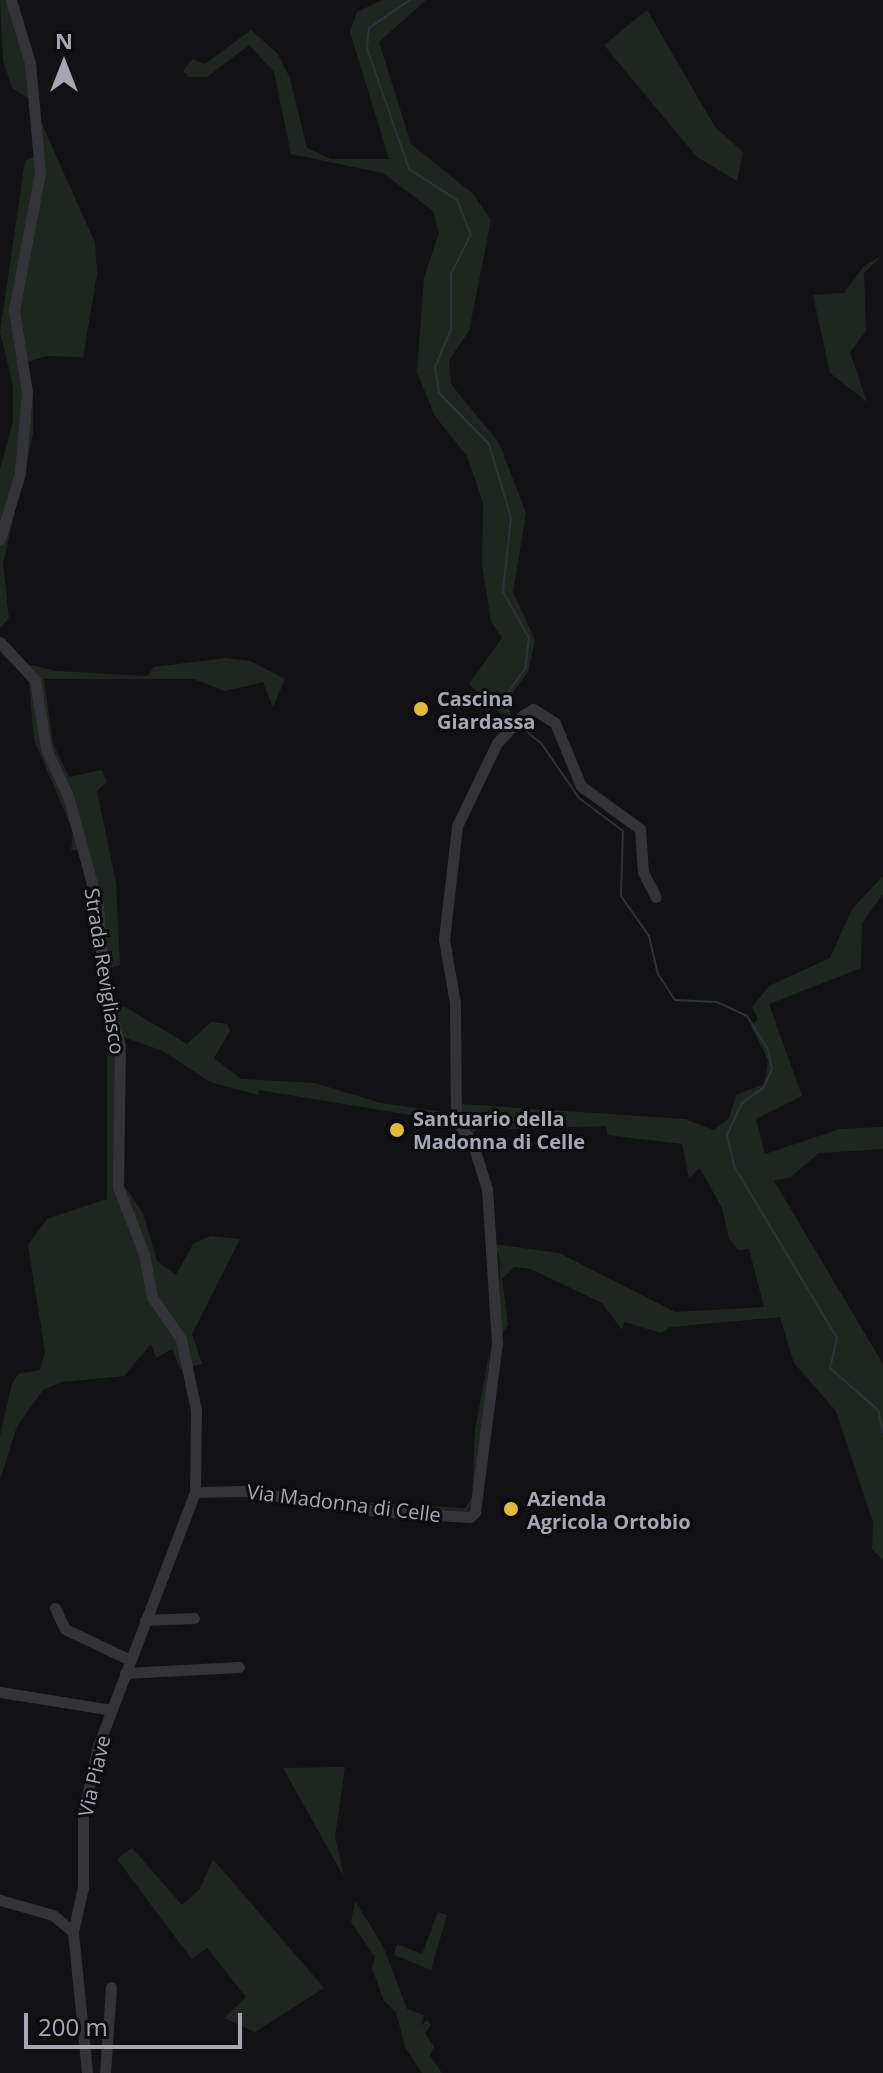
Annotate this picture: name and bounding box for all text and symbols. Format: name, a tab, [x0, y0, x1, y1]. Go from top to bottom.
north arrow	[24, 24, 104, 104]
text: N	[55, 25, 73, 55]
place label: Cascina Giardassa	[437, 686, 535, 733]
marker: Cascina Giardassa	[412, 700, 430, 718]
street label: Strada Revigliasco	[80, 886, 130, 1056]
place label: Santuario della Madonna di Celle	[413, 1106, 585, 1153]
marker: Santuario della Madonna di Celle	[388, 1121, 406, 1139]
street label: Via Madonna di Celle	[246, 1479, 442, 1527]
place label: Azienda Agricola Ortobio	[527, 1486, 691, 1533]
marker: Azienda Agricola Ortobio	[502, 1500, 520, 1518]
street label: Via Piave	[73, 1733, 115, 1819]
scale bar	[28, 1997, 246, 2047]
text: 200 m	[38, 2010, 108, 2043]

